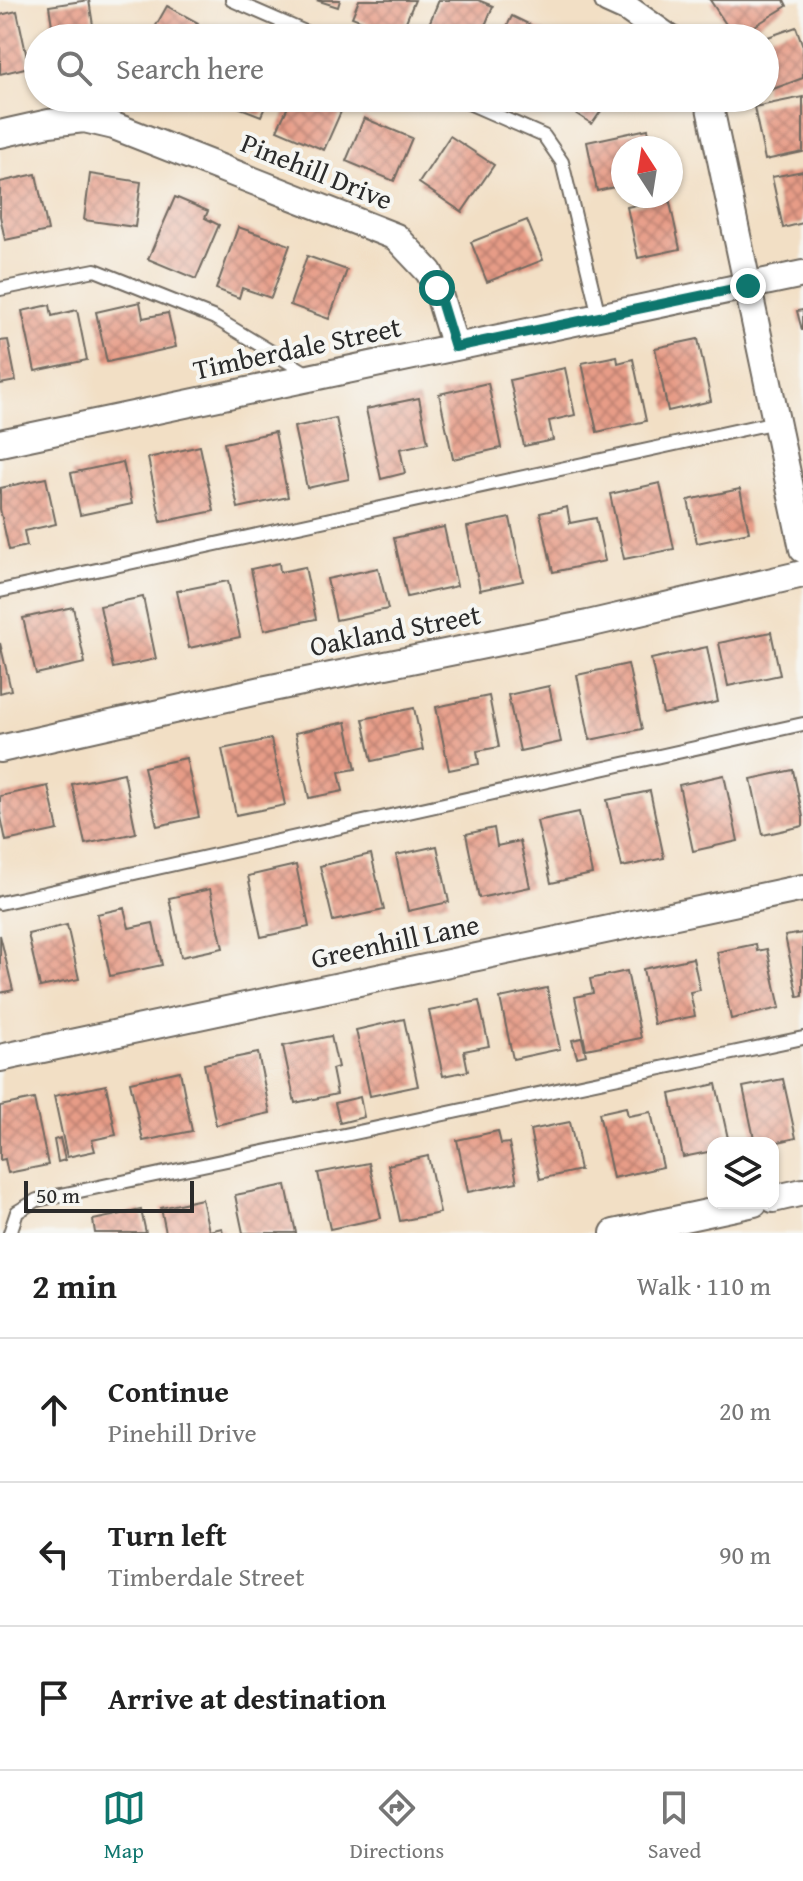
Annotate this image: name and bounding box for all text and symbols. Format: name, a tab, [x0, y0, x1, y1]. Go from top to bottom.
search box	[24, 24, 779, 112]
icon: search	[52, 46, 96, 90]
text: Search here	[116, 46, 264, 90]
street label: Pinehill Drive	[235, 122, 399, 220]
north arrow	[611, 136, 683, 208]
route end	[730, 268, 766, 304]
route start	[419, 270, 455, 306]
street label: Timberdale Street	[189, 305, 405, 390]
street label: Oakland Street	[306, 593, 484, 666]
street label: Greenhill Lane	[307, 903, 483, 978]
map controls	[707, 1137, 779, 1209]
button: layers	[707, 1137, 779, 1209]
scale bar	[24, 1177, 194, 1213]
text: 50 m	[36, 1179, 80, 1211]
text: 2 min	[32, 1261, 117, 1310]
text: Walk · 110 m	[637, 1266, 771, 1305]
text: Continue	[108, 1369, 229, 1413]
icon: ahead	[32, 1388, 76, 1432]
text: 20 m	[719, 1391, 771, 1430]
text: Pinehill Drive	[108, 1413, 257, 1452]
text: Turn left	[108, 1513, 227, 1557]
icon: left	[32, 1532, 76, 1576]
text: 90 m	[719, 1535, 771, 1574]
text: Timberdale Street	[108, 1557, 304, 1596]
icon: arrive	[32, 1676, 76, 1720]
text: Arrive at destination	[108, 1676, 386, 1720]
tab: Map	[102, 1786, 146, 1866]
tab: Directions	[350, 1786, 444, 1866]
tab: Saved	[648, 1786, 701, 1866]

